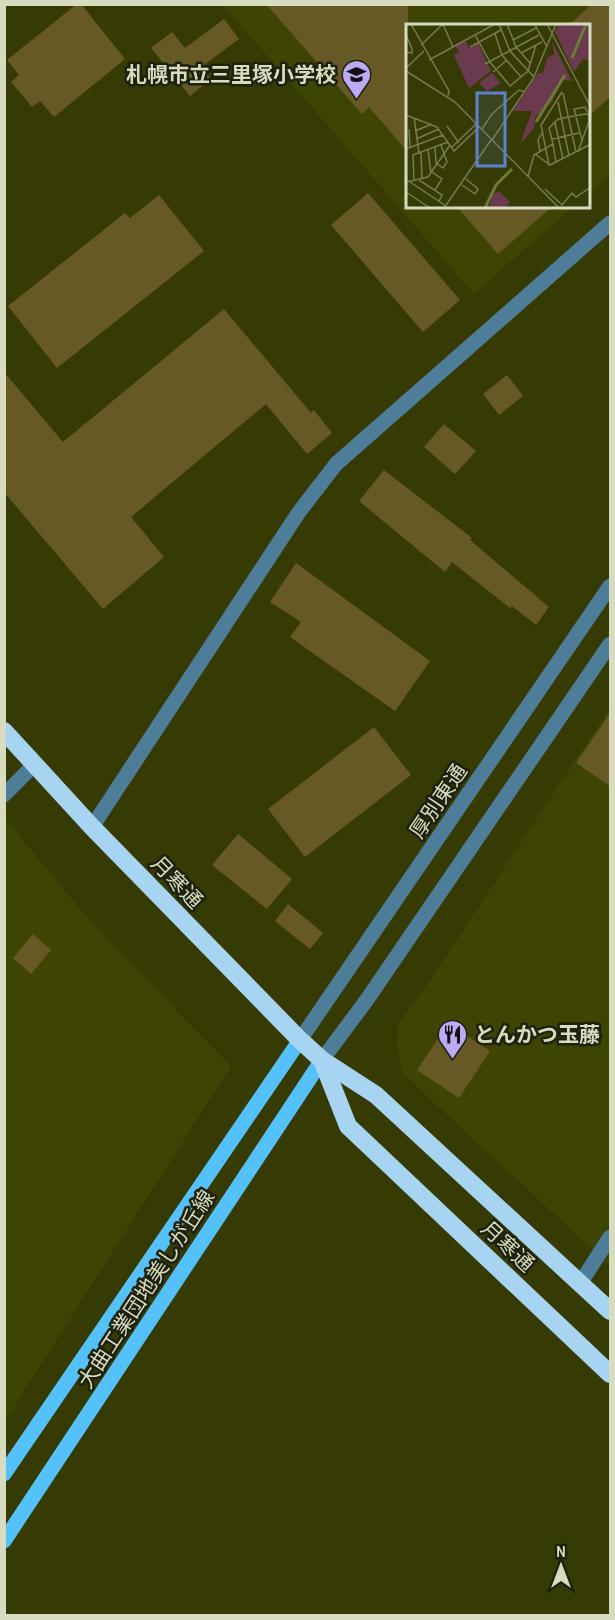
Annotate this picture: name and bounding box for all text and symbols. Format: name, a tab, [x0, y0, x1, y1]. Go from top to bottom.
inset map	[406, 24, 591, 208]
school or university icon: 札幌市立三里塚小学校	[341, 58, 373, 100]
place label: 札幌市立三里塚小学校	[126, 60, 336, 89]
street label: 厚別東通	[402, 758, 474, 844]
street label: 月寒通	[145, 849, 209, 915]
restaurant icon: とんかつ玉藤	[437, 1018, 469, 1060]
place label: とんかつ玉藤	[474, 1020, 600, 1049]
street label: 大曲工業団地美しが丘線	[71, 1184, 221, 1394]
street label: 月寒通	[475, 1214, 541, 1278]
north arrow	[531, 1536, 591, 1596]
text: N	[556, 1540, 566, 1562]

